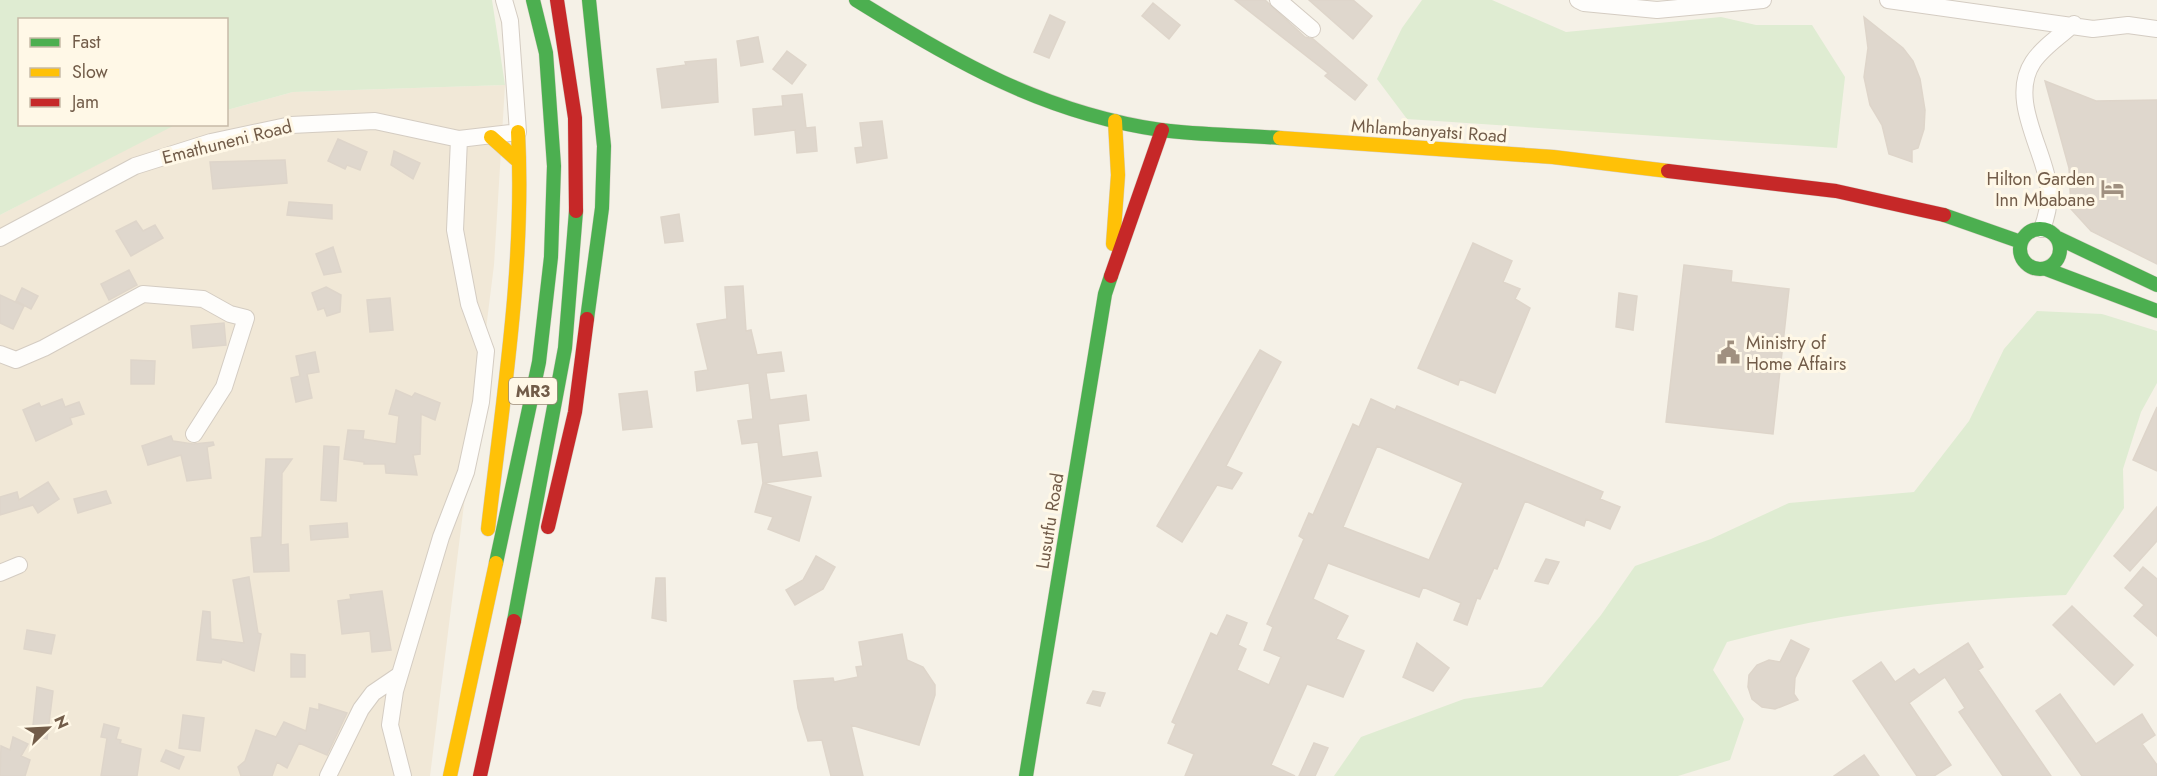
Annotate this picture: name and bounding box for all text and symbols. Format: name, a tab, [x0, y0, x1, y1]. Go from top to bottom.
legend	[18, 18, 228, 126]
text: Fast	[72, 29, 101, 55]
text: Slow	[72, 59, 109, 85]
text: Jam	[70, 89, 99, 115]
street label: Emathuneni Road	[159, 113, 295, 171]
street label: Mhlambanyatsi Road	[1350, 113, 1508, 149]
place label: Hilton Garden Inn Mbabane	[1987, 166, 2095, 213]
hotel icon: Hilton Garden Inn Mbabane	[2100, 176, 2126, 202]
place label: Ministry of Home Affairs	[1746, 330, 1846, 377]
public building icon: Ministry of Home Affairs	[1715, 340, 1741, 366]
road number: MR3	[509, 378, 557, 404]
street label: Lusutfu Road	[1030, 471, 1070, 571]
north arrow	[18, 698, 78, 758]
text: N	[48, 712, 74, 733]

